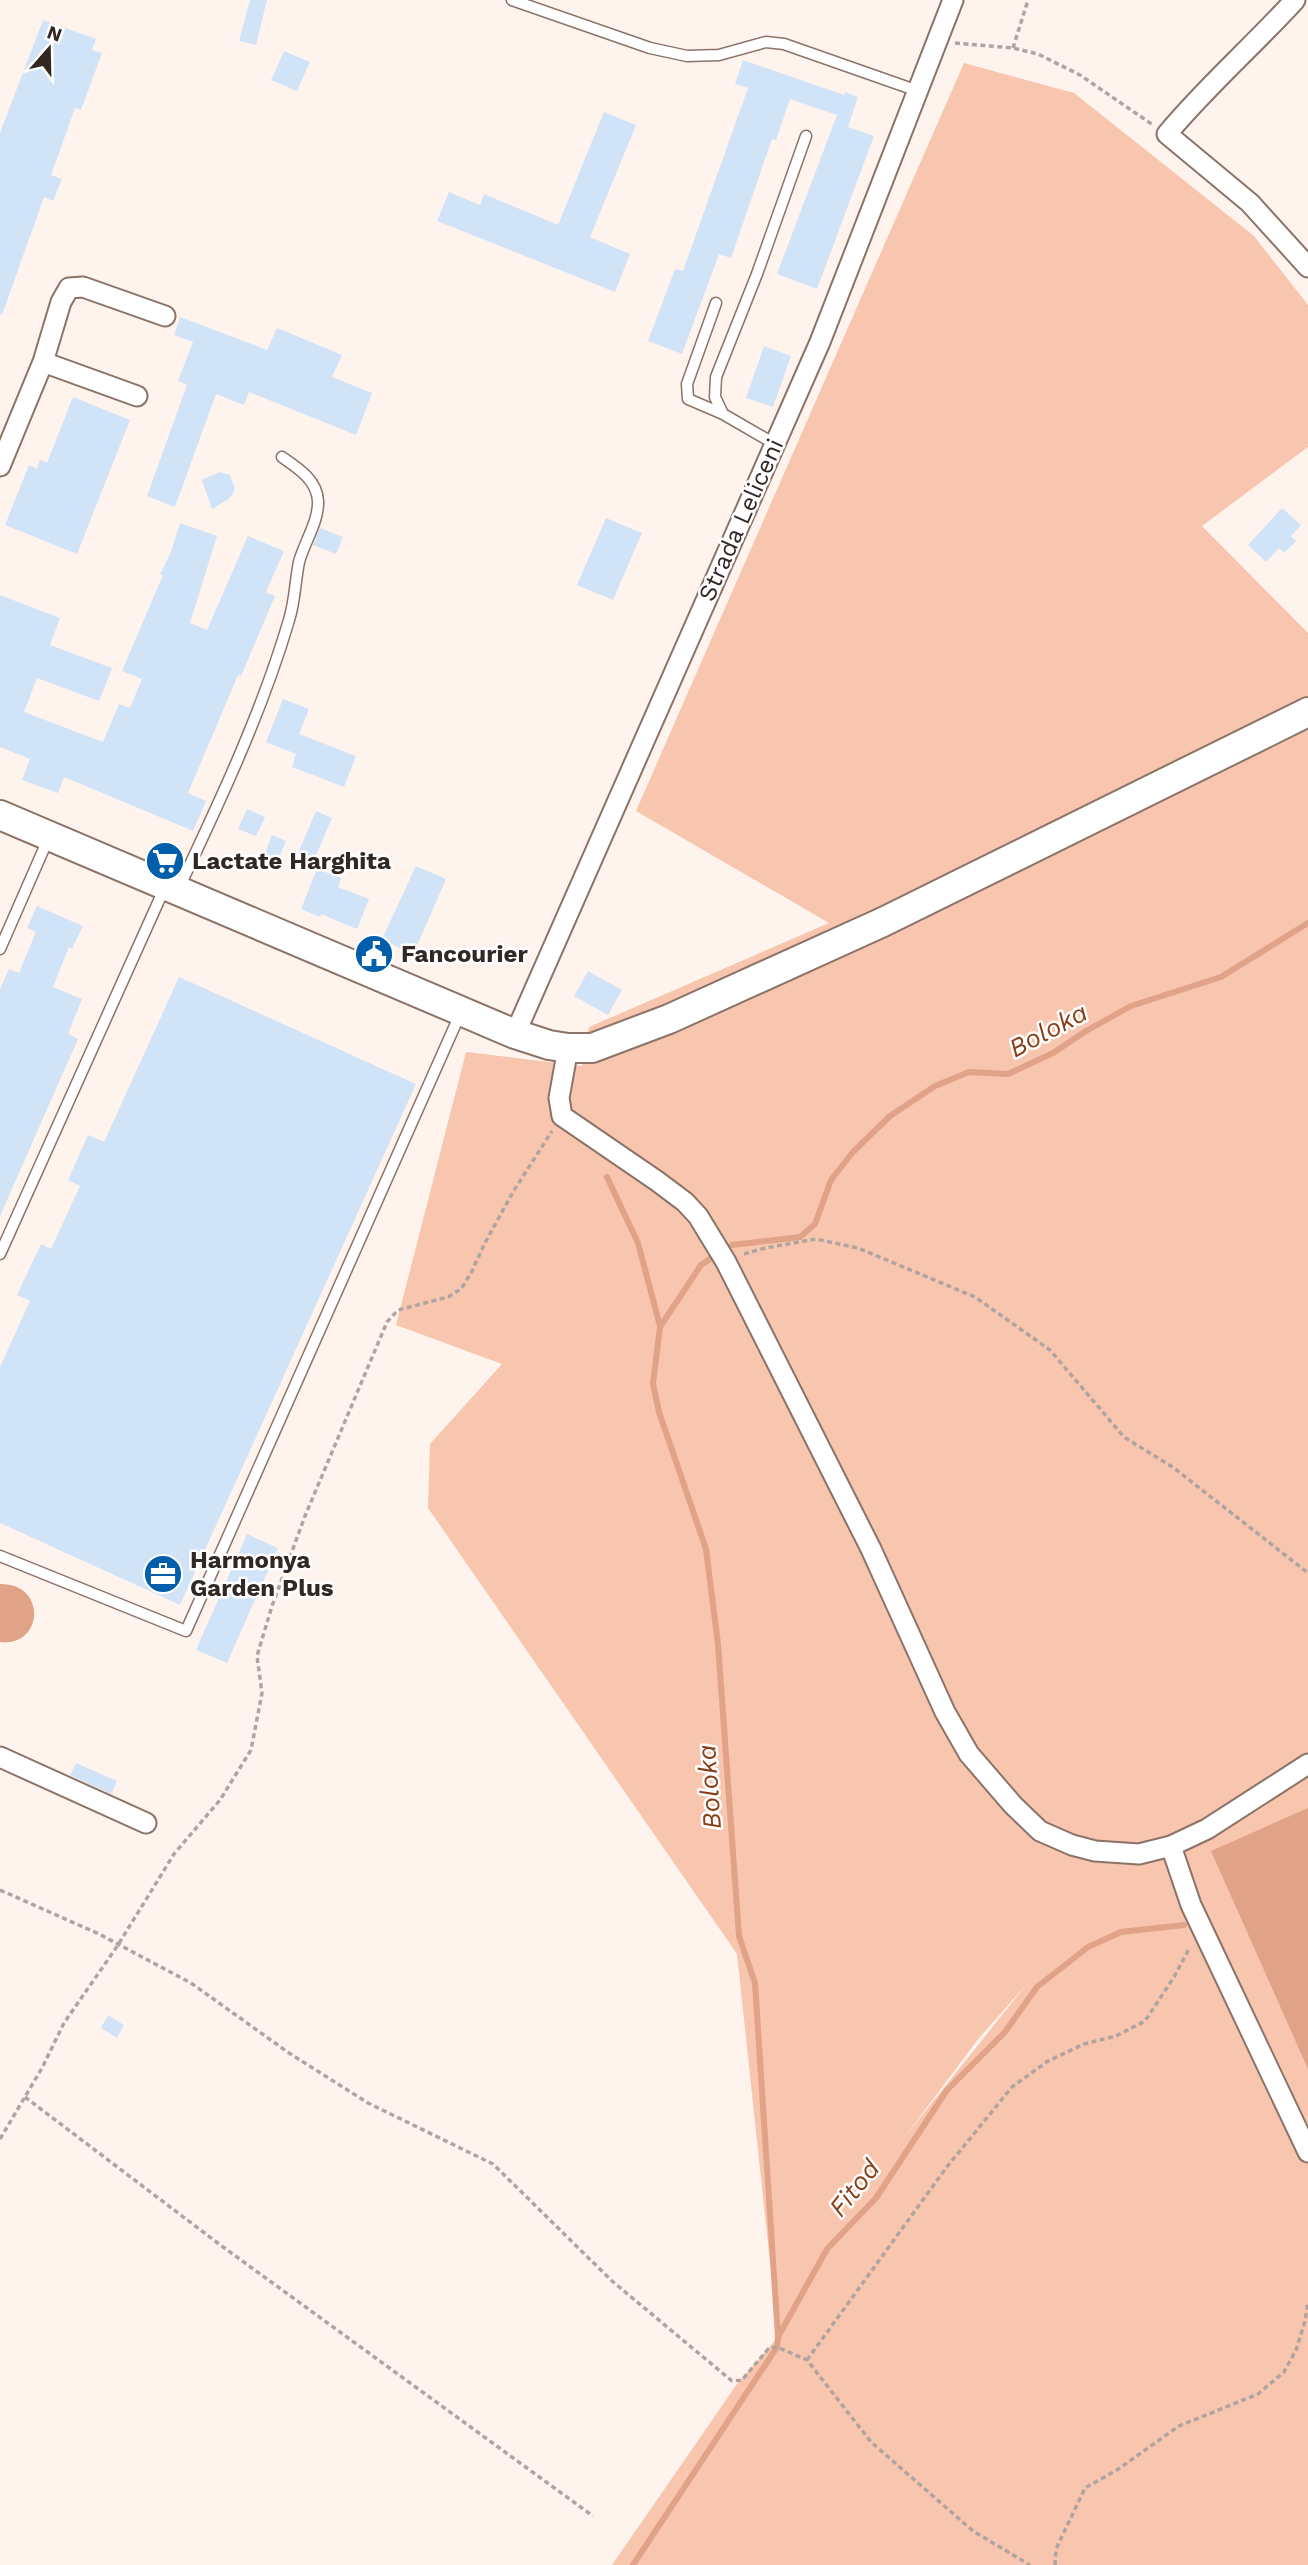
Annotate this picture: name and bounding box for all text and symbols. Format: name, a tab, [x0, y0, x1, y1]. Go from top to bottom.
north arrow	[14, 14, 84, 84]
text: N	[44, 20, 65, 47]
street label: Strada Leliceni	[693, 434, 789, 606]
supermarket icon: Lactate Harghita	[144, 840, 186, 882]
place label: Lactate Harghita	[192, 847, 391, 875]
public building icon: Fancourier	[353, 933, 395, 975]
place label: Fancourier	[401, 940, 528, 968]
water label: Boloka	[1003, 997, 1093, 1063]
place label: Harmonya Garden Plus	[190, 1546, 334, 1602]
office icon: Harmonya Garden Plus	[142, 1553, 184, 1595]
water label: Boloka	[691, 1744, 727, 1830]
water label: Fitod	[822, 2153, 886, 2222]

